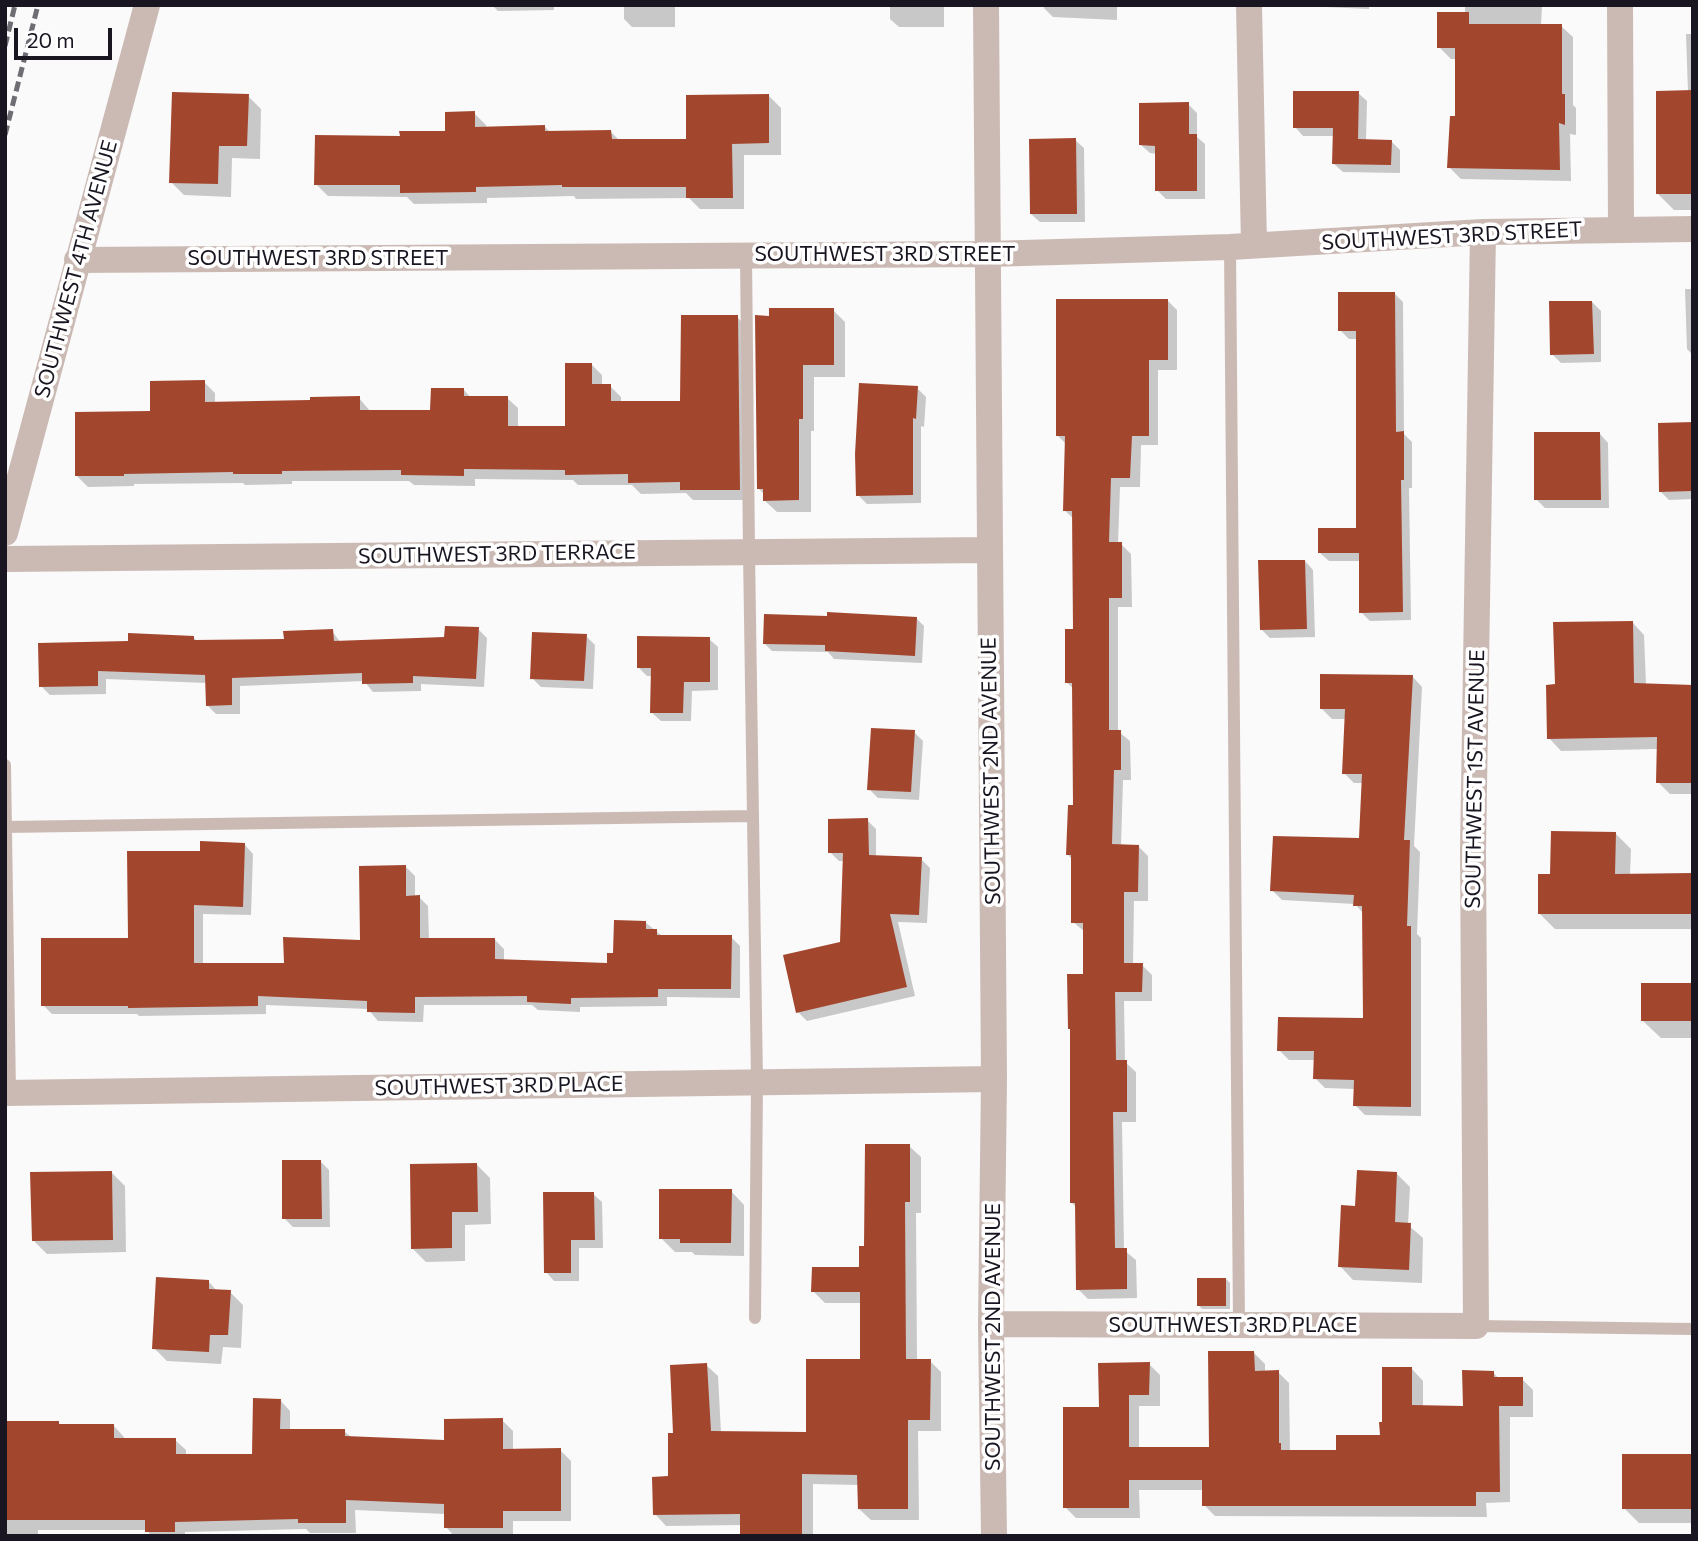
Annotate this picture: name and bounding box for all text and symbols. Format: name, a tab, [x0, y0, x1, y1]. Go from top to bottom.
scale bar	[18, 14, 116, 58]
text: 20 m	[27, 27, 75, 52]
street label: SOUTHWEST 4TH AVENUE	[29, 137, 123, 401]
street label: SOUTHWEST 3RD STREET	[1321, 217, 1583, 255]
street label: SOUTHWEST 3RD STREET	[755, 241, 1015, 267]
street label: SOUTHWEST 3RD STREET	[188, 245, 448, 271]
street label: SOUTHWEST 3RD TERRACE	[358, 539, 636, 569]
street label: SOUTHWEST 2ND AVENUE	[976, 637, 1006, 905]
street label: SOUTHWEST 1ST AVENUE	[1460, 649, 1490, 909]
street label: SOUTHWEST 3RD PLACE	[374, 1071, 624, 1101]
street label: SOUTHWEST 2ND AVENUE	[980, 1203, 1006, 1471]
street label: SOUTHWEST 3RD PLACE	[1109, 1312, 1357, 1338]

